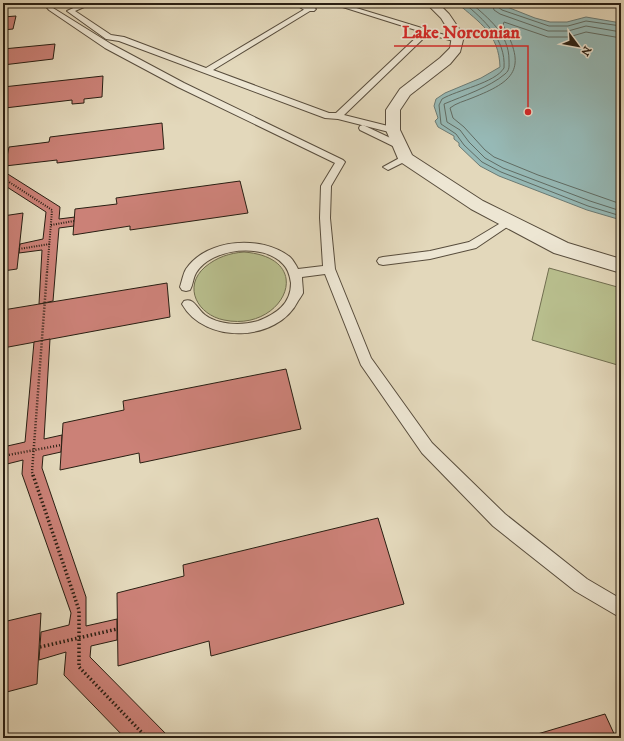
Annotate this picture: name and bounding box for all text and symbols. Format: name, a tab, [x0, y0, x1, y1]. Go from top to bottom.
callout: Lake Norconian	[394, 16, 528, 46]
text: Lake Norconian	[402, 22, 521, 44]
north arrow	[558, 26, 598, 66]
text: N	[577, 43, 594, 58]

